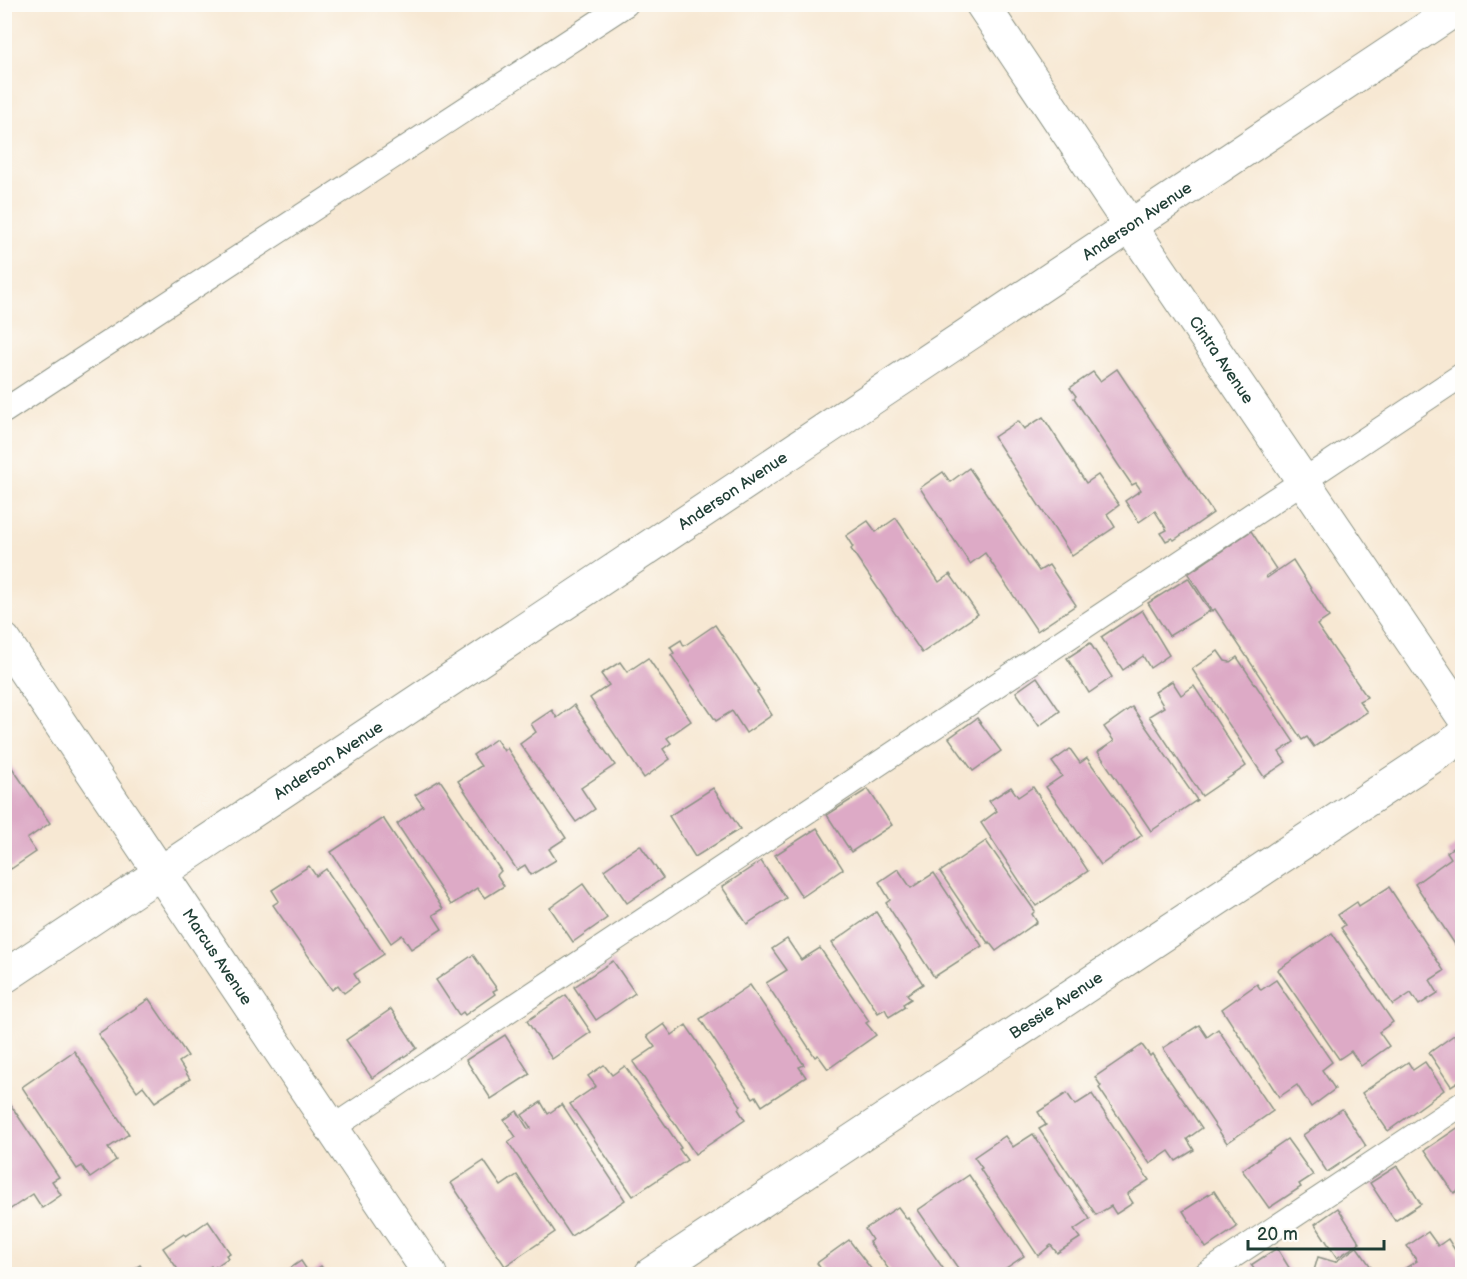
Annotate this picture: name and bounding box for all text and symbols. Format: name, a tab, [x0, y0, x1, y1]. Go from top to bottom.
street label: Anderson Avenue	[1079, 178, 1196, 265]
street label: Cintra Avenue	[1185, 313, 1258, 408]
street label: Anderson Avenue	[675, 448, 792, 534]
street label: Anderson Avenue	[270, 717, 387, 804]
street label: Marcus Avenue	[178, 905, 256, 1009]
street label: Bessie Avenue	[1006, 968, 1107, 1043]
scale bar	[1248, 1213, 1384, 1251]
text: 20 m	[1257, 1224, 1298, 1245]

